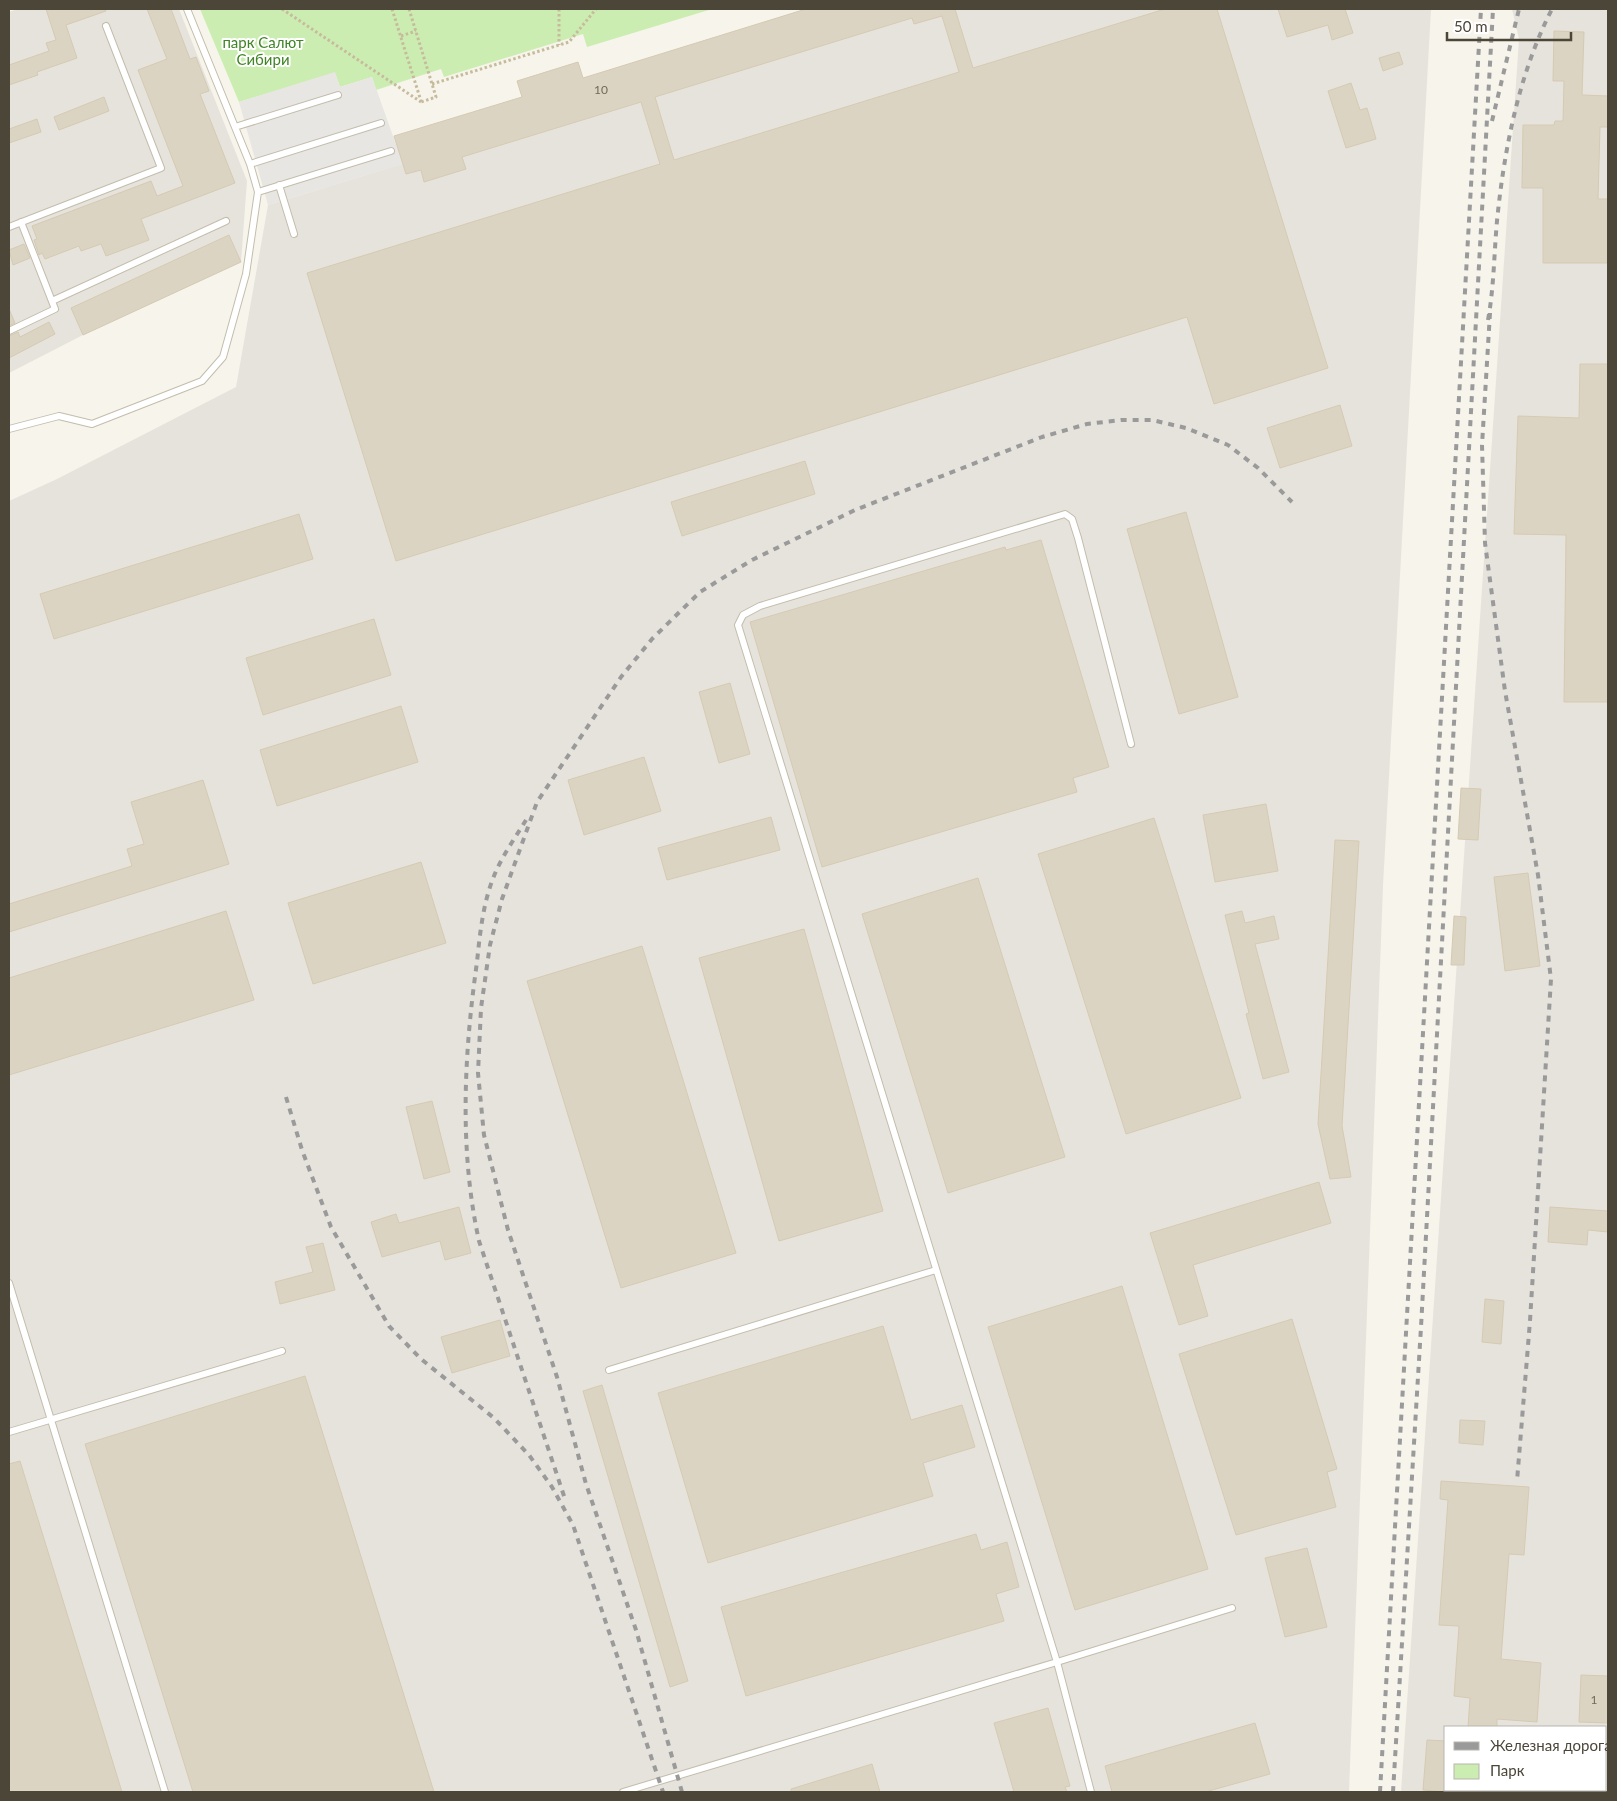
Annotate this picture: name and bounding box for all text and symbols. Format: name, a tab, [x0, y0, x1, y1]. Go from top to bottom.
scale bar	[1447, 10, 1571, 42]
text: 50 m	[1454, 17, 1488, 35]
park label: парк Салют Сибири	[222, 33, 304, 68]
house number: 10	[594, 82, 608, 97]
house number: 1	[1591, 1692, 1598, 1707]
legend	[1444, 1726, 1607, 1791]
text: Железная дорога	[1490, 1736, 1612, 1754]
text: Парк	[1490, 1761, 1525, 1779]

